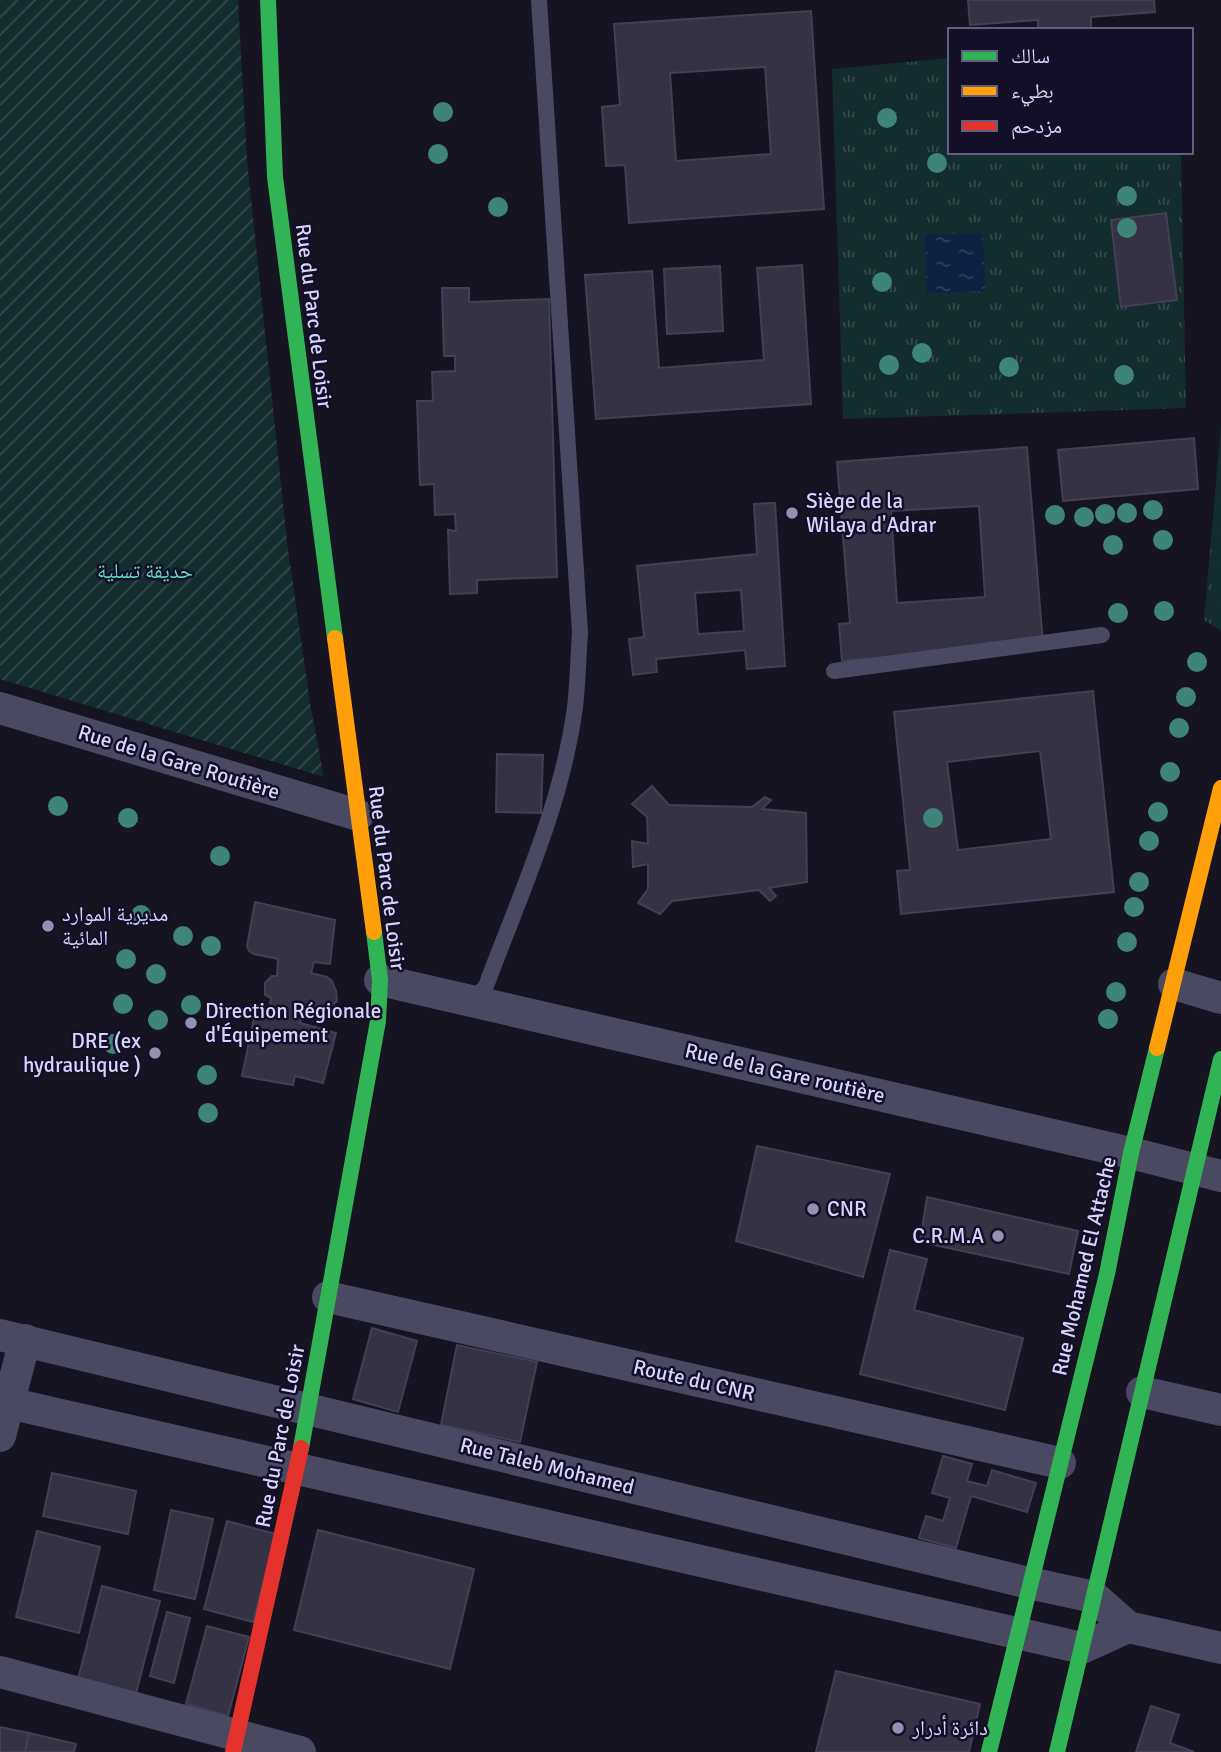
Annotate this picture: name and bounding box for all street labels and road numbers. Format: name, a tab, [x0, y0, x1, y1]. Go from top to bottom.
street label: Rue du Parc de Loisir	[290, 222, 338, 410]
street label: Rue de la Gare Routière	[75, 719, 283, 805]
street label: Rue du Parc de Loisir	[363, 784, 411, 972]
street label: Rue de la Gare routière	[683, 1037, 887, 1109]
street label: Rue Mohamed El Attache	[1046, 1154, 1122, 1378]
street label: Rue du Parc de Loisir	[250, 1342, 311, 1530]
street label: Route du CNR	[631, 1353, 757, 1407]
street label: Rue Taleb Mohamed	[457, 1432, 637, 1500]

